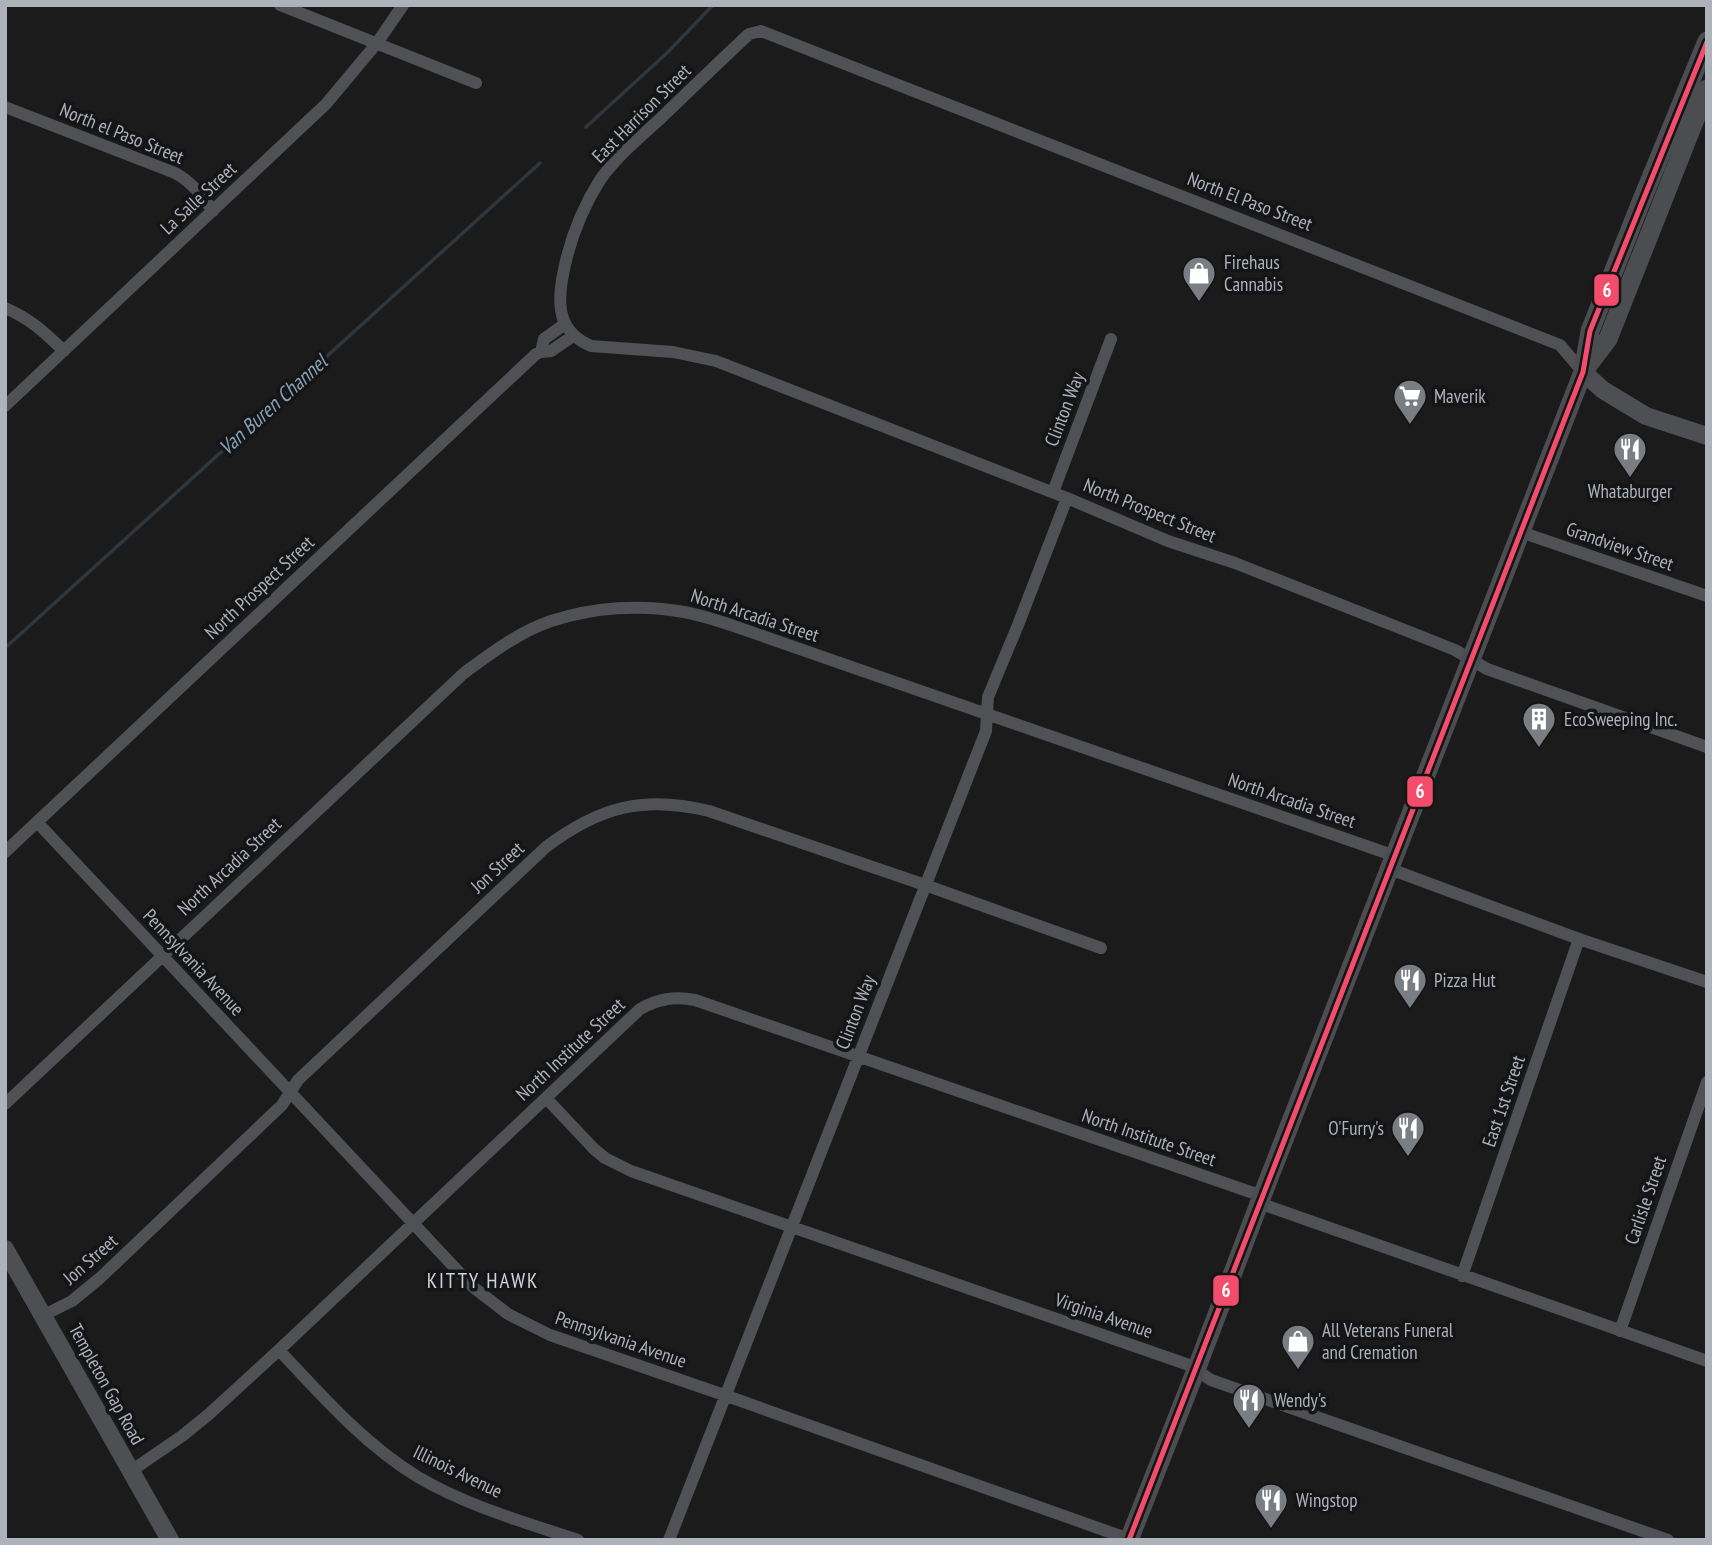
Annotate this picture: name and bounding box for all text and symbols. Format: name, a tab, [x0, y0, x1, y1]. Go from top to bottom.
street label: East Harrison Street	[587, 58, 696, 167]
street label: North el Paso Street	[56, 97, 188, 169]
street label: La Salle Street	[155, 156, 242, 239]
street label: North El Paso Street	[1184, 166, 1317, 236]
place label: Firehaus Cannabis	[1224, 250, 1283, 296]
shop icon: Firehaus Cannabis	[1180, 254, 1218, 303]
line badge: 6	[1593, 273, 1620, 307]
text: 6	[1602, 278, 1612, 302]
water label: Van Buren Channel	[213, 347, 334, 461]
street label: Clinton Way	[1039, 368, 1089, 450]
supermarket icon: Maverik	[1391, 377, 1429, 426]
place label: Maverik	[1434, 384, 1486, 408]
restaurant icon: Whataburger	[1611, 430, 1649, 479]
street label: North Prospect Street	[1080, 472, 1221, 548]
place label: Whataburger	[1588, 479, 1673, 503]
street label: Grandview Street	[1563, 516, 1678, 576]
street label: North Prospect Street	[199, 530, 319, 644]
street label: North Arcadia Street	[688, 583, 823, 647]
building icon: EcoSweeping Inc.	[1520, 700, 1558, 749]
place label: EcoSweeping Inc.	[1564, 707, 1677, 731]
street label: North Arcadia Street	[1225, 767, 1360, 833]
line badge: 6	[1406, 775, 1434, 808]
text: 6	[1415, 779, 1425, 803]
street label: North Arcadia Street	[172, 811, 286, 920]
street label: Jon Street	[464, 836, 529, 898]
street label: Pennsylvania Avenue	[138, 904, 250, 1020]
restaurant icon: Pizza Hut	[1391, 961, 1429, 1010]
place label: Pizza Hut	[1434, 968, 1496, 992]
street label: Clinton Way	[830, 971, 880, 1053]
street label: North Institute Street	[511, 992, 630, 1106]
street label: East 1st Street	[1476, 1051, 1530, 1150]
street label: North Institute Street	[1079, 1103, 1220, 1171]
restaurant icon: O'Furry's	[1389, 1109, 1427, 1158]
place label: O'Furry's	[1328, 1116, 1384, 1140]
street label: Carlisle Street	[1619, 1152, 1672, 1247]
street label: Jon Street	[57, 1228, 123, 1290]
district label: KITTY HAWK	[427, 1267, 539, 1294]
line badge: 6	[1212, 1274, 1240, 1307]
text: 6	[1221, 1278, 1231, 1302]
street label: Virginia Avenue	[1051, 1287, 1156, 1343]
street label: Pennsylvania Avenue	[552, 1305, 690, 1373]
place label: All Veterans Funeral and Cremation	[1322, 1318, 1454, 1364]
street label: Templeton Gap Road	[64, 1319, 150, 1449]
shop icon: All Veterans Funeral and Cremation	[1279, 1322, 1317, 1371]
restaurant icon: Wendy's	[1230, 1381, 1268, 1430]
place label: Wendy's	[1274, 1388, 1327, 1412]
street label: Illinois Avenue	[410, 1439, 507, 1503]
restaurant icon: Wingstop	[1252, 1481, 1290, 1530]
place label: Wingstop	[1296, 1488, 1357, 1512]

